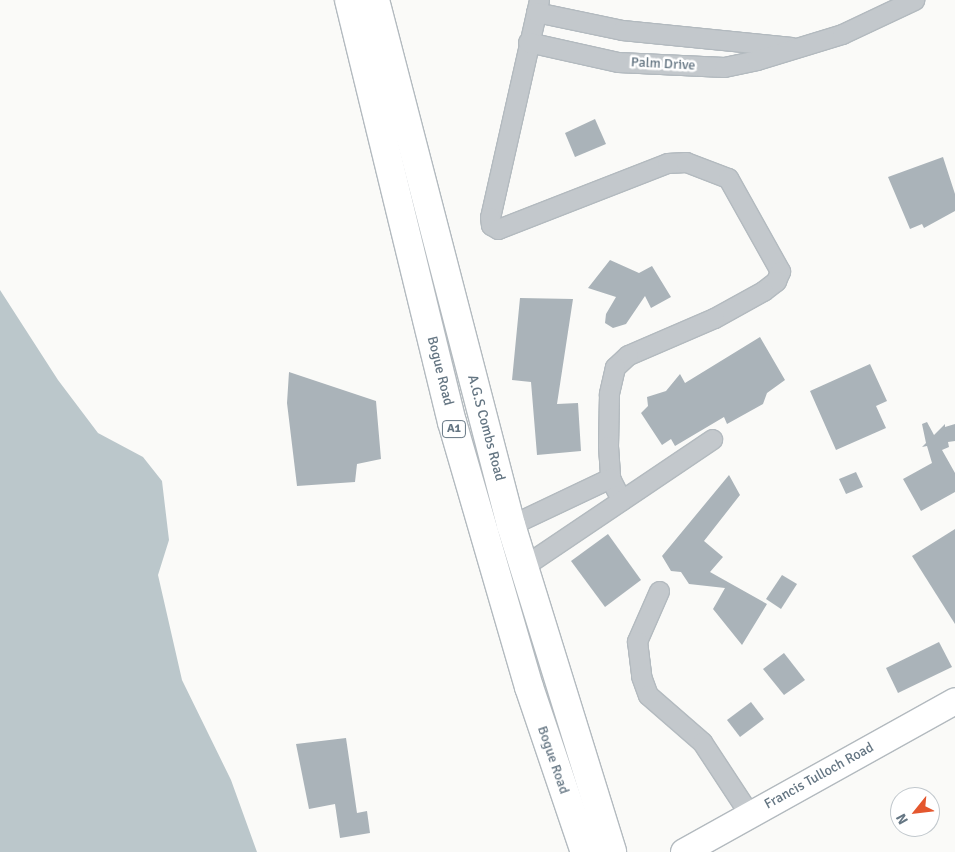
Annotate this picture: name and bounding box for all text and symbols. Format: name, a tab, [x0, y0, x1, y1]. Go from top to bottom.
street label: Palm Drive	[630, 54, 696, 74]
street label: Bogue Road	[423, 335, 457, 407]
street label: A.G.S Combs Road	[464, 373, 508, 483]
road number: A1	[442, 419, 466, 438]
street label: Bogue Road	[534, 724, 572, 796]
street label: Francis Tulloch Road	[761, 739, 877, 813]
north arrow	[890, 787, 940, 837]
text: N	[893, 811, 912, 827]

